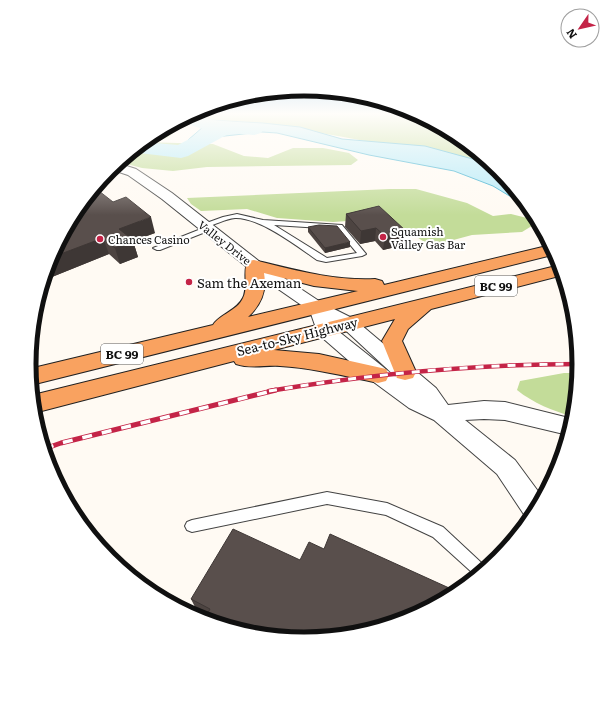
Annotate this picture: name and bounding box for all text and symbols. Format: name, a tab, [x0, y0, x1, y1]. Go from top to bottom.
north arrow	[560, 8, 600, 48]
text: N	[562, 26, 580, 42]
street label: Valley Drive	[195, 216, 255, 268]
place label: Squamish Valley Gas Bar	[391, 223, 466, 252]
place label: Chances Casino	[108, 231, 190, 247]
marker: Squamish Valley Gas Bar	[378, 232, 388, 242]
marker: Chances Casino	[95, 234, 105, 244]
place label: Sam the Axeman	[197, 273, 302, 292]
road number: BC 99	[475, 276, 517, 296]
marker: Sam the Axeman	[184, 277, 194, 287]
street label: Sea-to-Sky Highway	[234, 312, 360, 360]
road number: BC 99	[101, 344, 143, 364]

